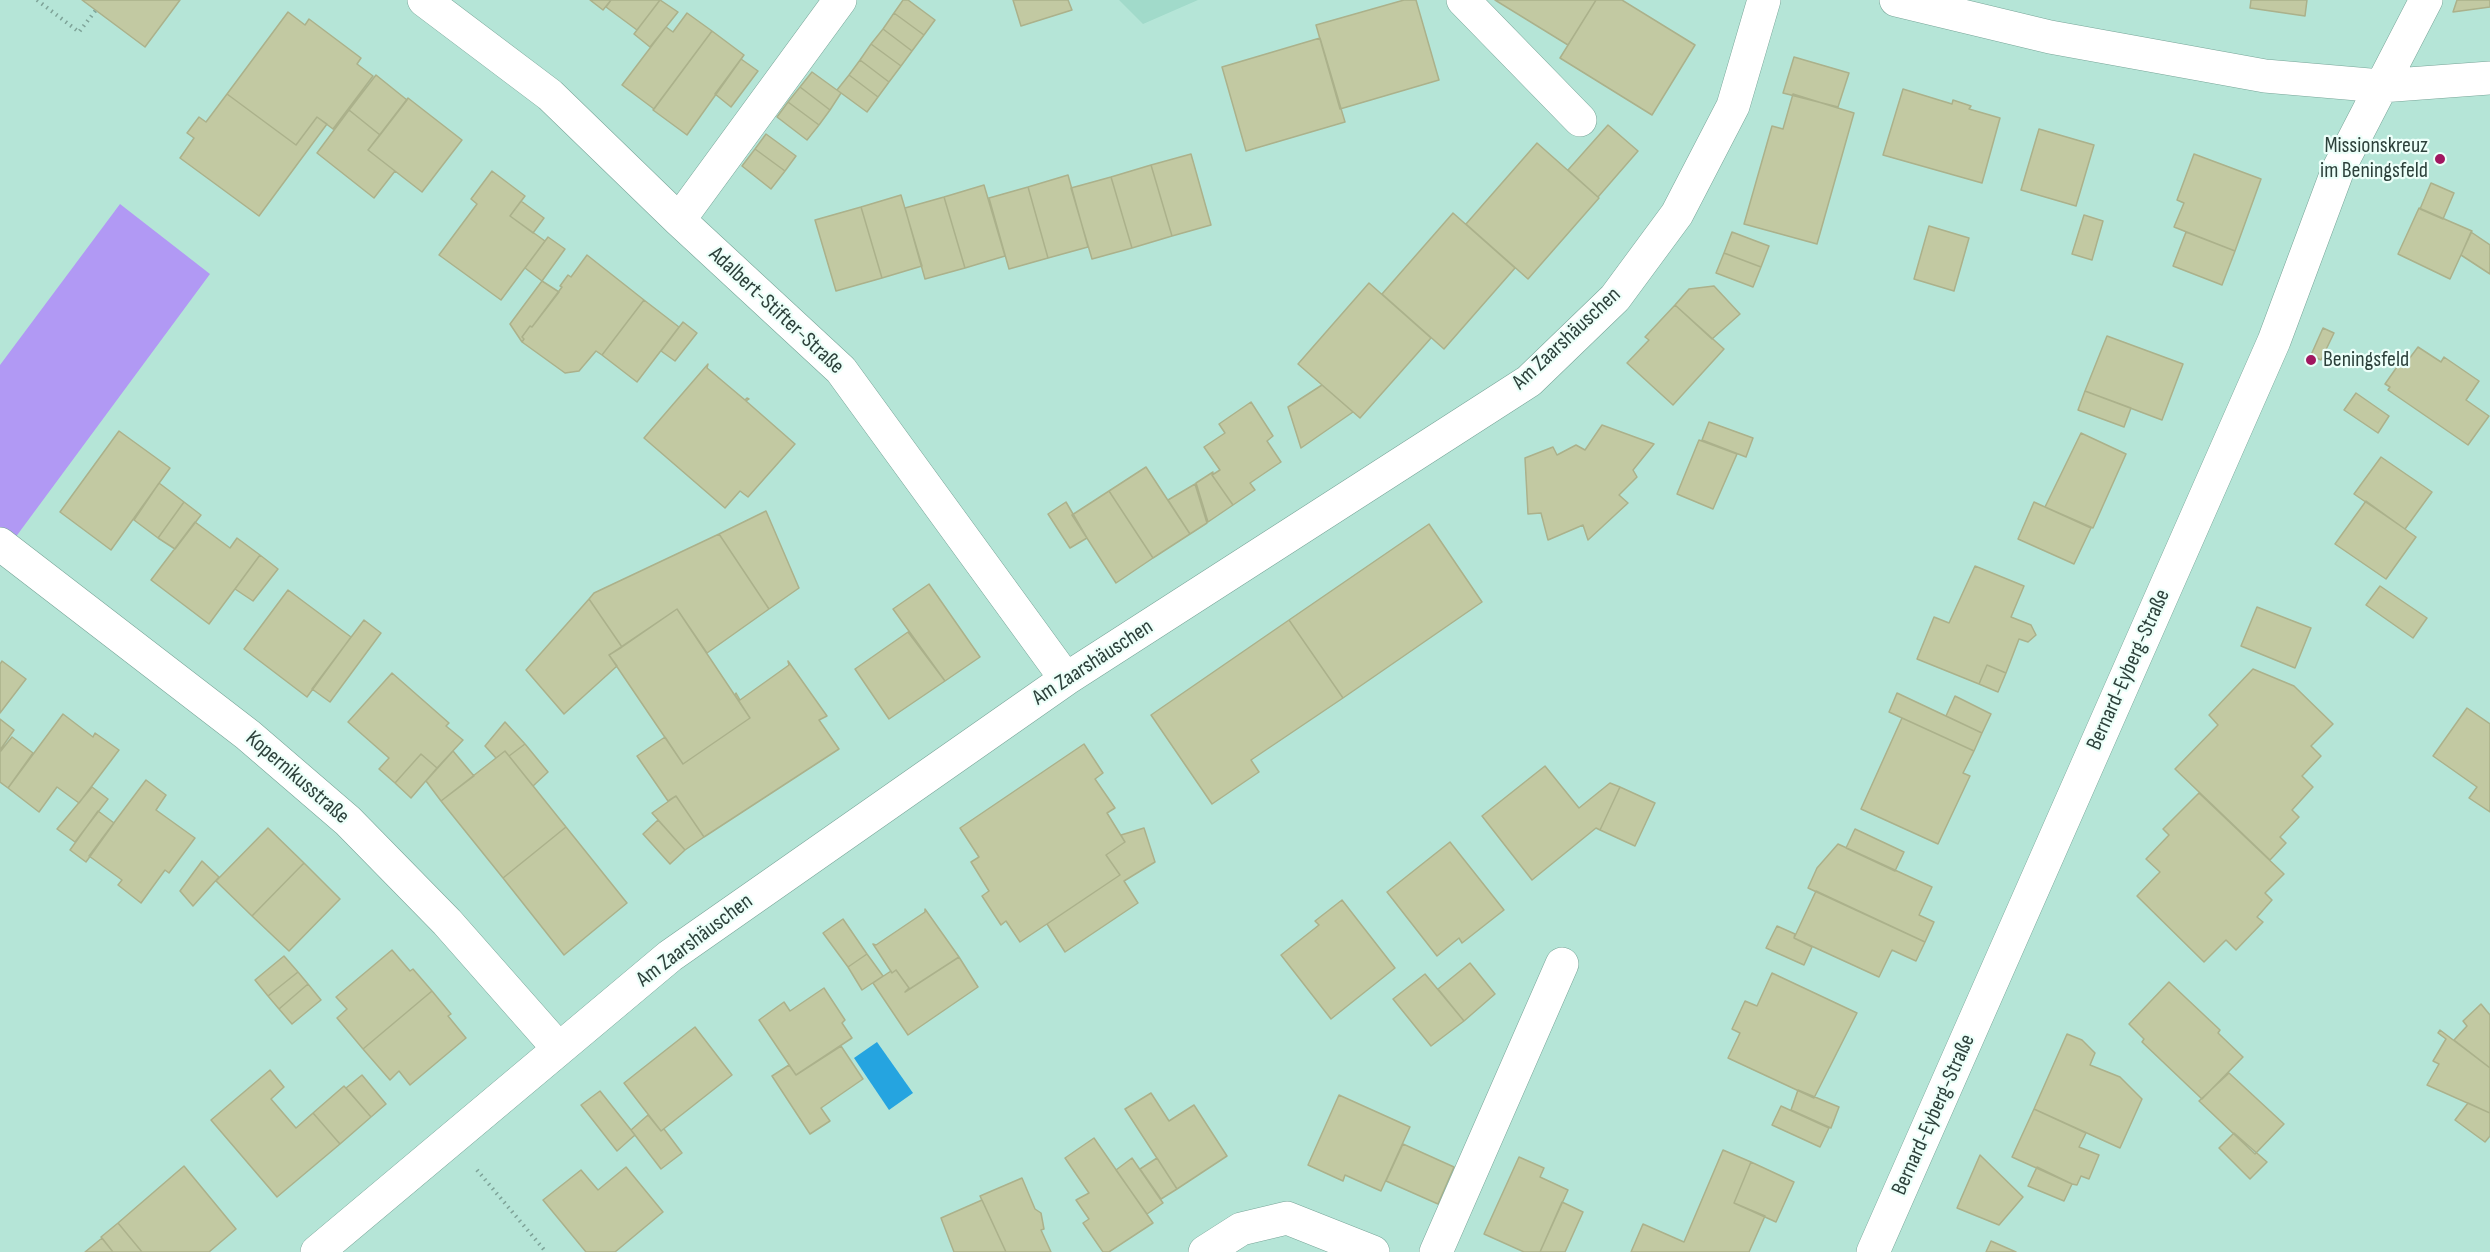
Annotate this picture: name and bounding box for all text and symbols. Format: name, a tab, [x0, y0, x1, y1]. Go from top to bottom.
place label: Missionskreuz im Beningsfeld	[2320, 133, 2428, 184]
marker: Missionskreuz im Beningsfeld	[2433, 152, 2447, 166]
street label: Adalbert-Stifter-Straße	[703, 242, 849, 380]
street label: Am Zaarshäuschen	[1507, 282, 1627, 396]
place label: Beningsfeld	[2323, 347, 2409, 373]
marker: Beningsfeld	[2304, 353, 2318, 367]
street label: Bernard-Eyberg-Straße	[2082, 586, 2176, 754]
street label: Am Zaarshäuschen	[1028, 614, 1158, 712]
street label: Kopernikusstraße	[240, 726, 354, 830]
street label: Am Zaarshäuschen	[632, 889, 758, 993]
street label: Bernard-Eyberg-Straße	[1887, 1031, 1981, 1199]

